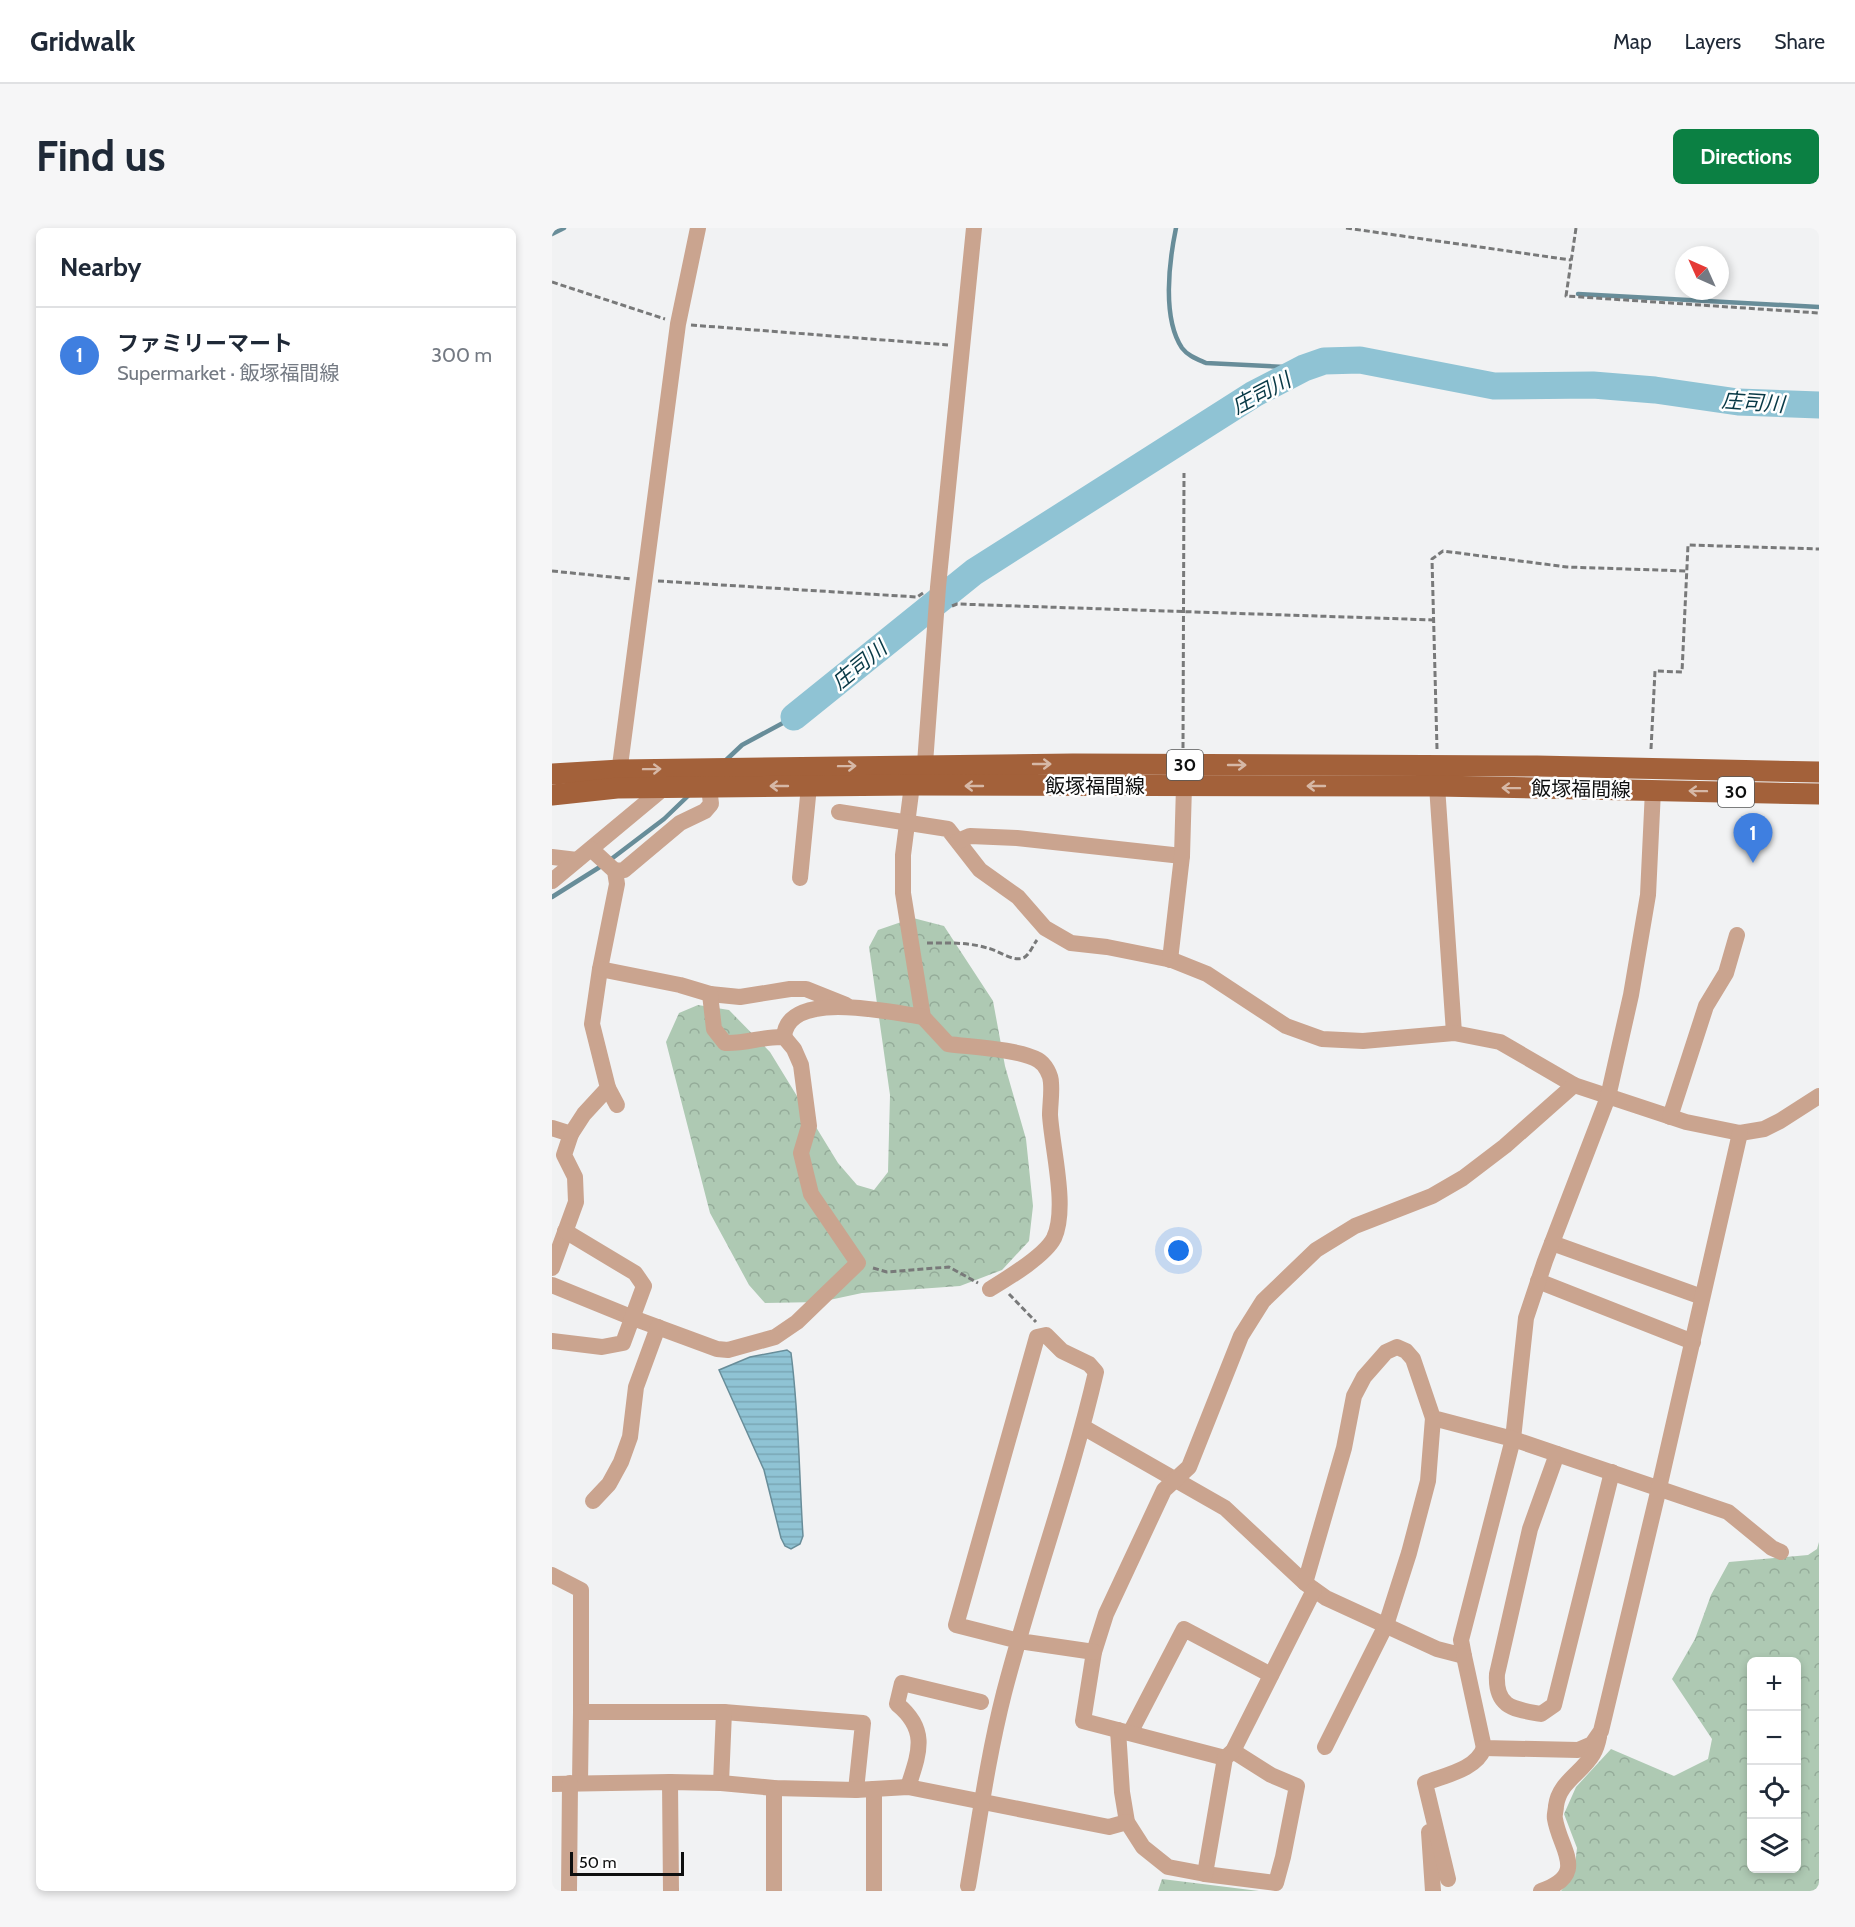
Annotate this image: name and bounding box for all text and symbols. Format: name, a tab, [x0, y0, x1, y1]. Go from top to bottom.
text: Gridwalk	[30, 24, 135, 58]
text: Map	[1613, 29, 1652, 54]
text: Layers	[1685, 29, 1741, 54]
text: Share	[1774, 29, 1825, 54]
button: Directions	[1673, 129, 1819, 184]
text: Find us	[36, 130, 165, 182]
north arrow	[1675, 246, 1729, 300]
text: Nearby	[60, 251, 141, 283]
text: ファミリーマート	[117, 330, 293, 357]
text: 1	[76, 343, 83, 367]
text: 300 m	[431, 343, 492, 367]
text: Supermarket · 飯塚福間線	[117, 361, 339, 385]
water label: 庄司川	[1227, 366, 1296, 419]
water label: 庄司川	[1721, 387, 1787, 417]
water label: 庄司川	[827, 634, 893, 695]
road number: 30	[1167, 750, 1203, 780]
one-way arrow	[1032, 758, 1052, 770]
one-way arrow	[1227, 759, 1247, 771]
one-way arrow	[837, 760, 857, 772]
one-way arrow	[642, 764, 662, 775]
street label: 飯塚福間線	[1045, 774, 1145, 798]
street label: 飯塚福間線	[1531, 776, 1631, 802]
road number: 30	[1718, 777, 1754, 807]
one-way arrow	[769, 780, 789, 792]
one-way arrow	[964, 780, 984, 792]
one-way arrow	[1306, 780, 1326, 792]
one-way arrow	[1501, 782, 1521, 794]
one-way arrow	[1688, 786, 1708, 797]
pin: 1	[1734, 814, 1772, 863]
your location	[1164, 1236, 1193, 1265]
map controls	[1747, 1657, 1801, 1873]
button: +	[1747, 1657, 1801, 1711]
button: −	[1747, 1711, 1801, 1765]
button: locate	[1747, 1765, 1801, 1819]
button: layers	[1747, 1819, 1801, 1873]
scale bar	[570, 1849, 684, 1876]
text: 50 m	[579, 1853, 616, 1872]

